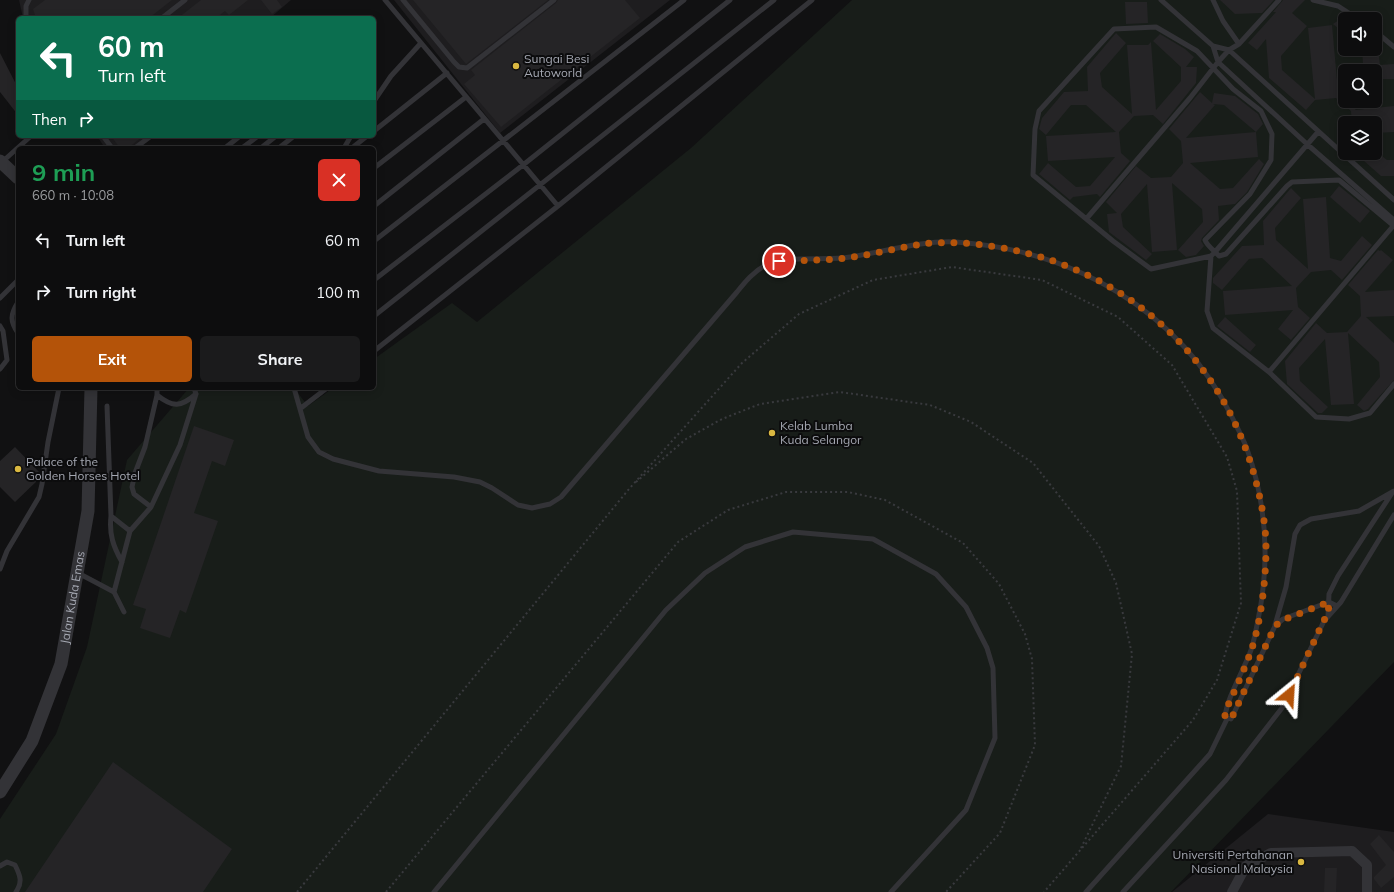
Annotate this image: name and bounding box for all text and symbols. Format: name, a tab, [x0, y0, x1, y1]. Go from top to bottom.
map controls	[1338, 12, 1382, 160]
button: sound	[1338, 12, 1382, 56]
text: 60 m	[98, 29, 164, 64]
icon: left	[32, 32, 84, 84]
place label: Sungai Besi Autoworld	[524, 51, 589, 80]
marker: Sungai Besi Autoworld	[511, 61, 521, 71]
text: Turn left	[98, 64, 166, 87]
button: search	[1338, 64, 1382, 108]
icon: right	[75, 108, 97, 130]
text: Then	[32, 110, 67, 129]
button: layers	[1338, 116, 1382, 160]
text: 9 min	[32, 157, 95, 187]
button: close	[318, 159, 360, 201]
text: 660 m · 10:08	[32, 187, 114, 203]
icon: left	[32, 229, 54, 251]
text: Turn left	[66, 231, 125, 250]
text: 60 m	[325, 231, 360, 250]
pin	[762, 244, 796, 278]
icon: arrive	[768, 250, 790, 272]
icon: right	[32, 281, 54, 303]
text: Turn right	[66, 283, 136, 302]
text: 100 m	[316, 283, 360, 302]
button: Exit	[32, 336, 192, 382]
button: Share	[200, 336, 360, 382]
place label: Kelab Lumba Kuda Selangor	[780, 418, 862, 447]
marker: Kelab Lumba Kuda Selangor	[767, 428, 777, 438]
place label: Palace of the Golden Horses Hotel	[26, 454, 140, 483]
marker: Palace of the Golden Horses Hotel	[13, 464, 23, 474]
street label: Jalan Kuda Emas	[57, 550, 88, 645]
position arrow	[1268, 674, 1310, 716]
place label: Universiti Pertahanan Nasional Malaysia	[1173, 847, 1293, 876]
marker: Universiti Pertahanan Nasional Malaysia	[1296, 857, 1306, 867]

